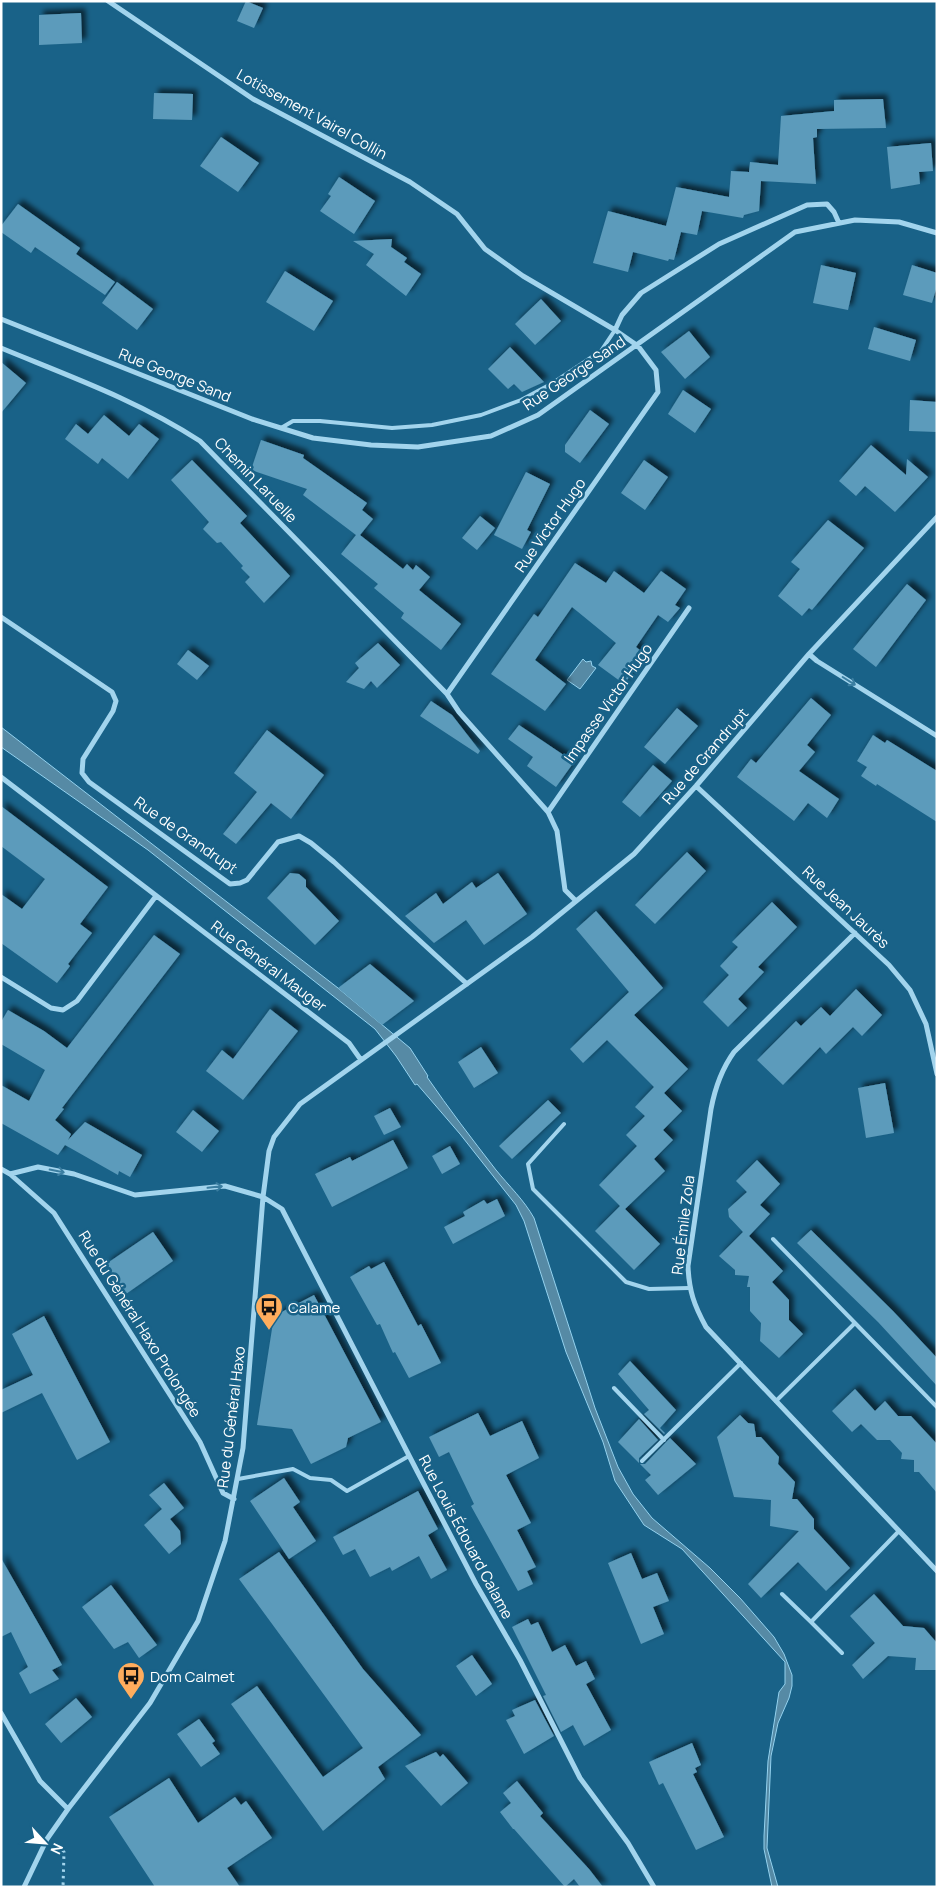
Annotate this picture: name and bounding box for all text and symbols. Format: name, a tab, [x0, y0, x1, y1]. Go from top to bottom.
street label: Lotissement Vairel Collin	[233, 64, 391, 164]
street label: Rue George Sand	[519, 331, 629, 415]
street label: Rue George Sand	[116, 343, 234, 407]
street label: Chemin Laruelle	[210, 433, 302, 527]
street label: Rue Victor Hugo	[510, 474, 590, 576]
street label: Impasse Victor Hugo	[559, 639, 657, 767]
one-way arrow	[842, 677, 856, 687]
street label: Rue de Grandrupt	[657, 703, 753, 809]
street label: Rue de Grandrupt	[130, 791, 242, 879]
street label: Rue Jean Jaurès	[798, 861, 894, 953]
street label: Rue Général Mauger	[207, 916, 332, 1017]
one-way arrow	[49, 1166, 65, 1176]
street label: Rue Émile Zola	[666, 1174, 700, 1276]
one-way arrow	[207, 1182, 223, 1192]
street label: Rue du Général Haxo Prolongée	[74, 1227, 206, 1422]
bus stop icon: Calame	[254, 1292, 284, 1331]
place label: Calame	[288, 1297, 341, 1318]
street label: Rue du Général Haxo	[212, 1345, 250, 1489]
street label: Rue Louis Édouard Calame	[414, 1451, 518, 1623]
bus stop icon: Dom Calmet	[116, 1661, 146, 1700]
place label: Dom Calmet	[150, 1666, 235, 1687]
north arrow	[20, 1818, 70, 1868]
text: N	[46, 1840, 68, 1858]

